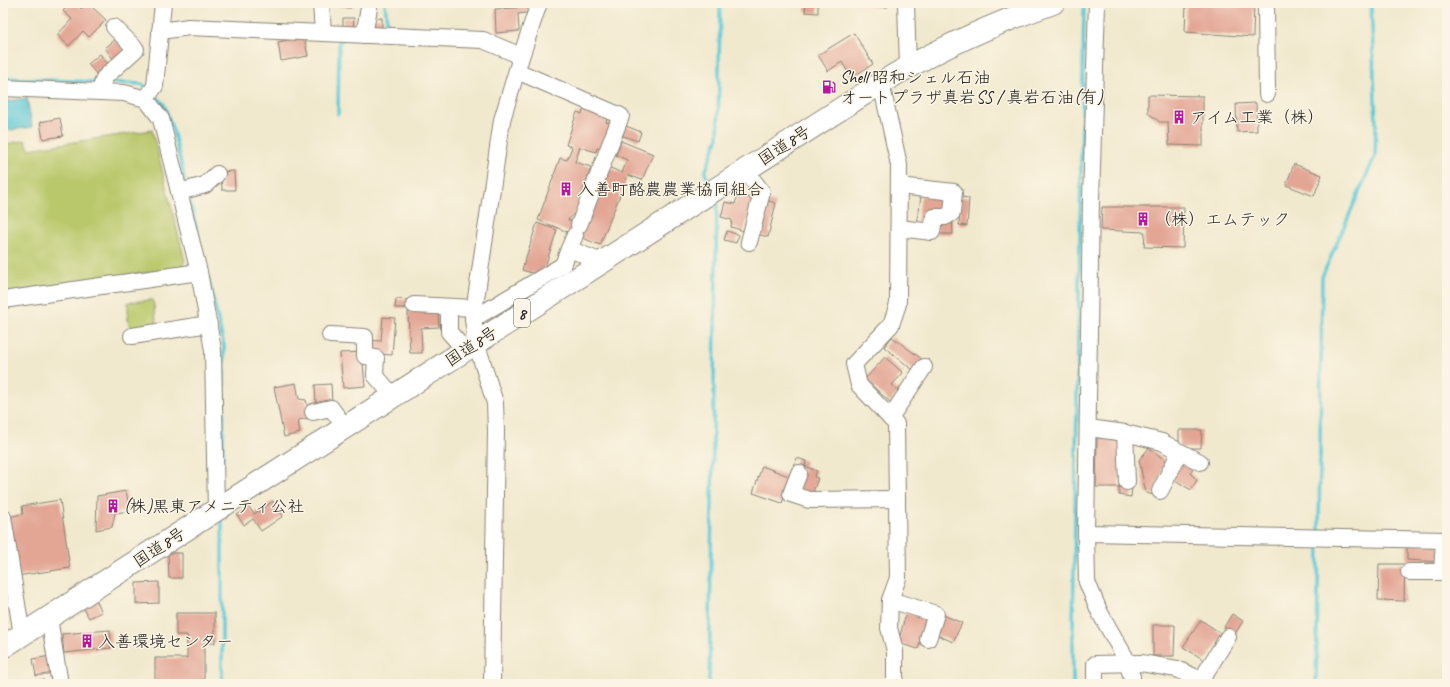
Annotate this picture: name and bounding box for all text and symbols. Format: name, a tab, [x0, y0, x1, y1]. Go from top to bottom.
place label: Shell 昭和シェル石油 オートプラザ真岩SS / 真岩石油(有)	[840, 67, 1104, 108]
fuel station icon: Shell 昭和シェル石油 オートプラザ真岩SS / 真岩石油(有)	[821, 79, 837, 95]
place label: アイム工業（株）	[1190, 107, 1324, 128]
building icon: アイム工業（株）	[1171, 109, 1187, 125]
street label: 国道8号	[754, 121, 815, 170]
place label: 入善町酪農農業協同組合	[577, 179, 764, 200]
building icon: 入善町酪農農業協同組合	[558, 181, 574, 197]
place label: （株）エムテック	[1154, 209, 1290, 230]
building icon: （株）エムテック	[1135, 211, 1151, 227]
road number: 8	[514, 299, 530, 327]
street label: 国道8号	[441, 322, 502, 371]
place label: (株)黒東アメニティ公社	[124, 496, 305, 517]
building icon: (株)黒東アメニティ公社	[105, 498, 121, 514]
street label: 国道8号	[129, 523, 190, 572]
place label: 入善環境センター	[98, 631, 233, 652]
building icon: 入善環境センター	[79, 633, 95, 649]

